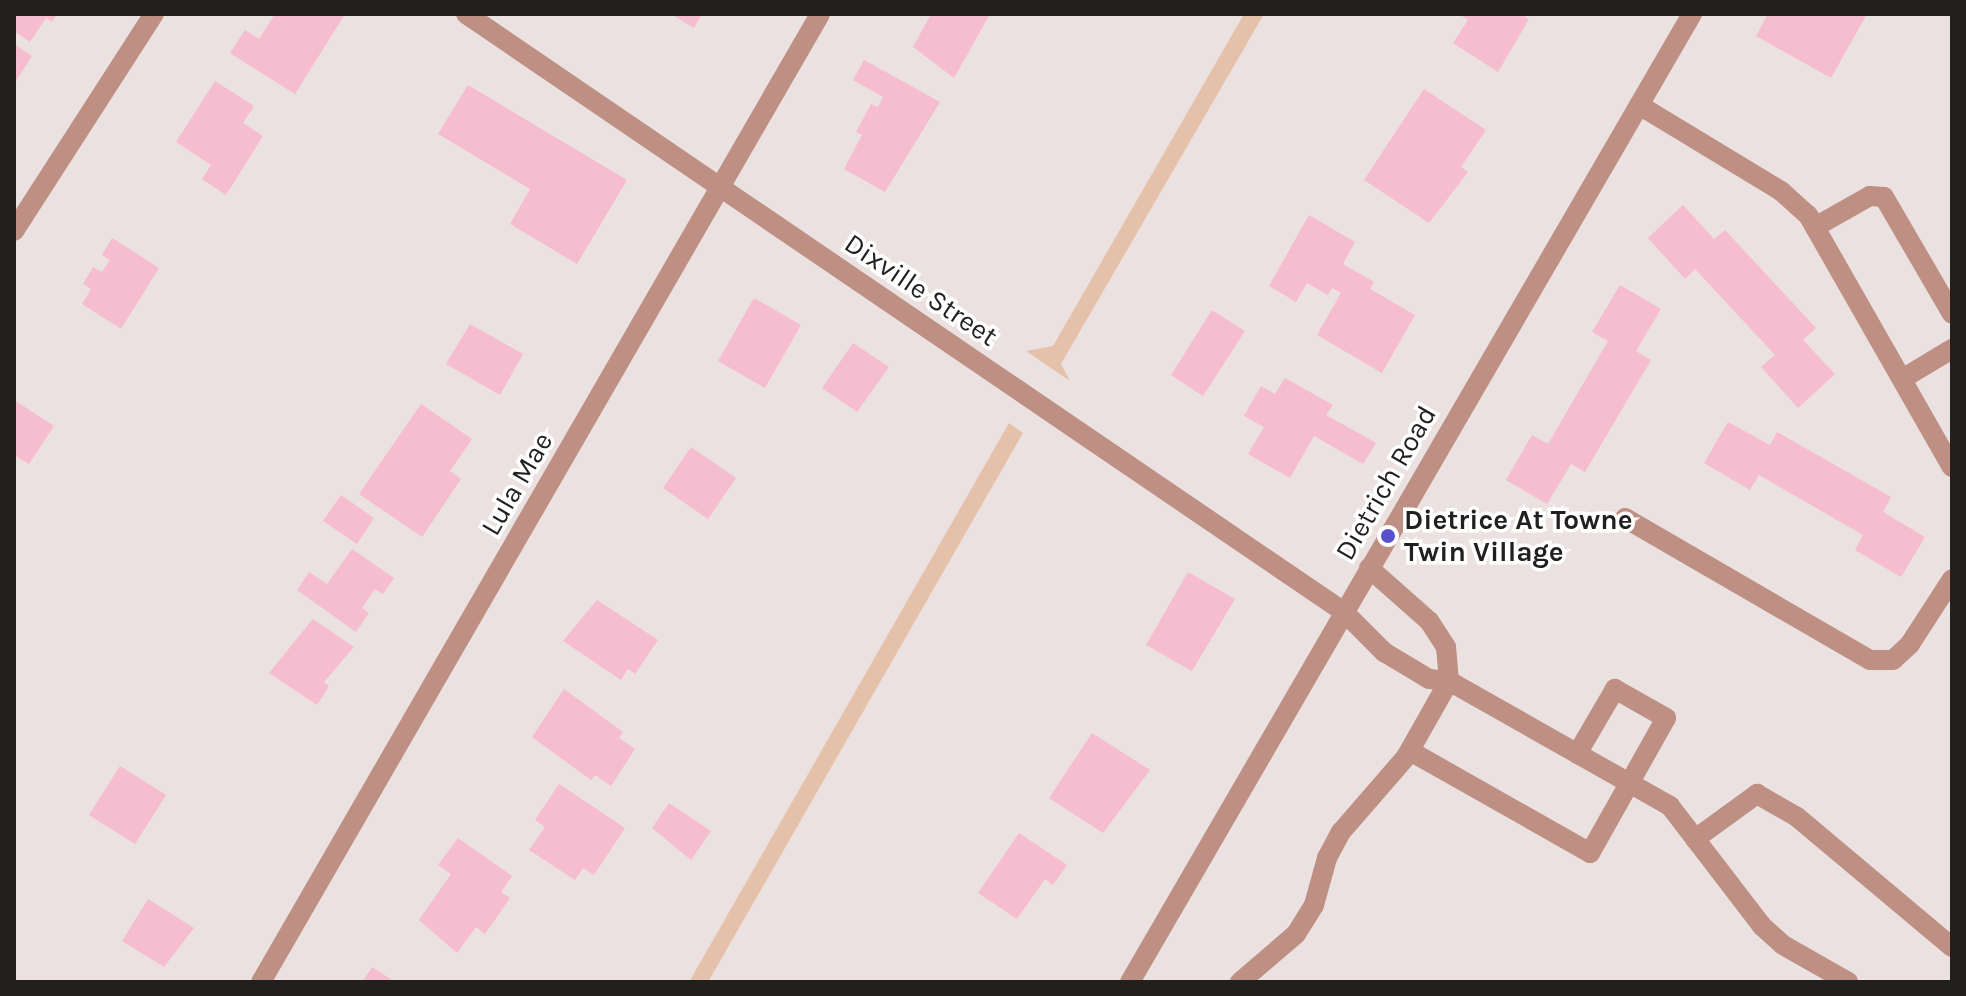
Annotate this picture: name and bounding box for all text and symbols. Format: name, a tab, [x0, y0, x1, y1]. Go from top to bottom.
street label: Dixville Street	[838, 227, 1004, 353]
street label: Dietrich Road	[1328, 400, 1444, 566]
street label: Lula Mae	[474, 426, 560, 542]
place label: Dietrice At Towne Twin Village	[1404, 503, 1633, 569]
marker: Dietrice At Towne Twin Village	[1379, 527, 1397, 545]

